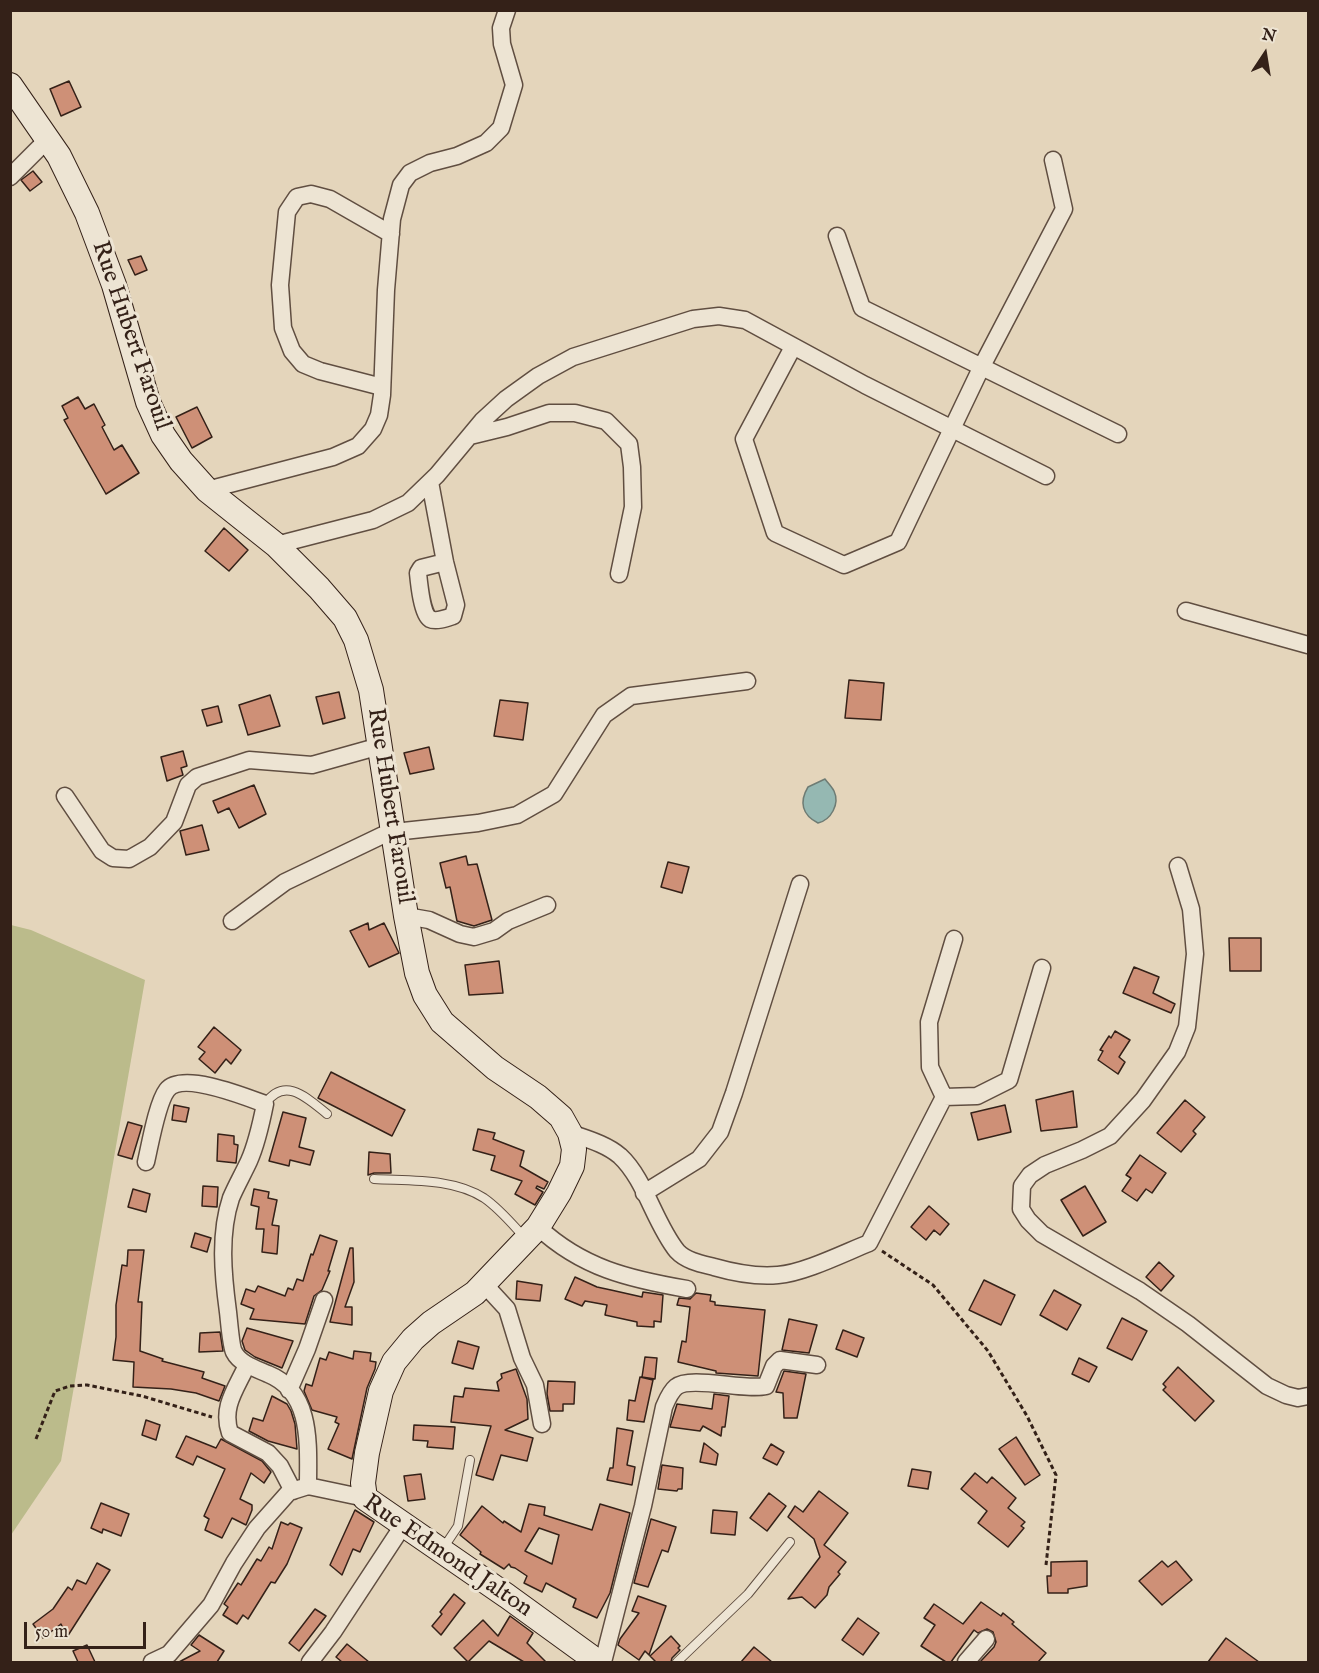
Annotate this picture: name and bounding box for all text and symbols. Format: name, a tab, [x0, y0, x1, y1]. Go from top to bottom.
north arrow	[1235, 24, 1295, 84]
text: N	[1260, 25, 1278, 48]
street label: Rue Hubert Farouil	[84, 238, 176, 434]
street label: Rue Hubert Farouil	[359, 706, 419, 906]
street label: Rue Edmond Jalton	[357, 1490, 537, 1624]
scale bar	[27, 1610, 148, 1648]
text: 50 m	[35, 1621, 68, 1644]

